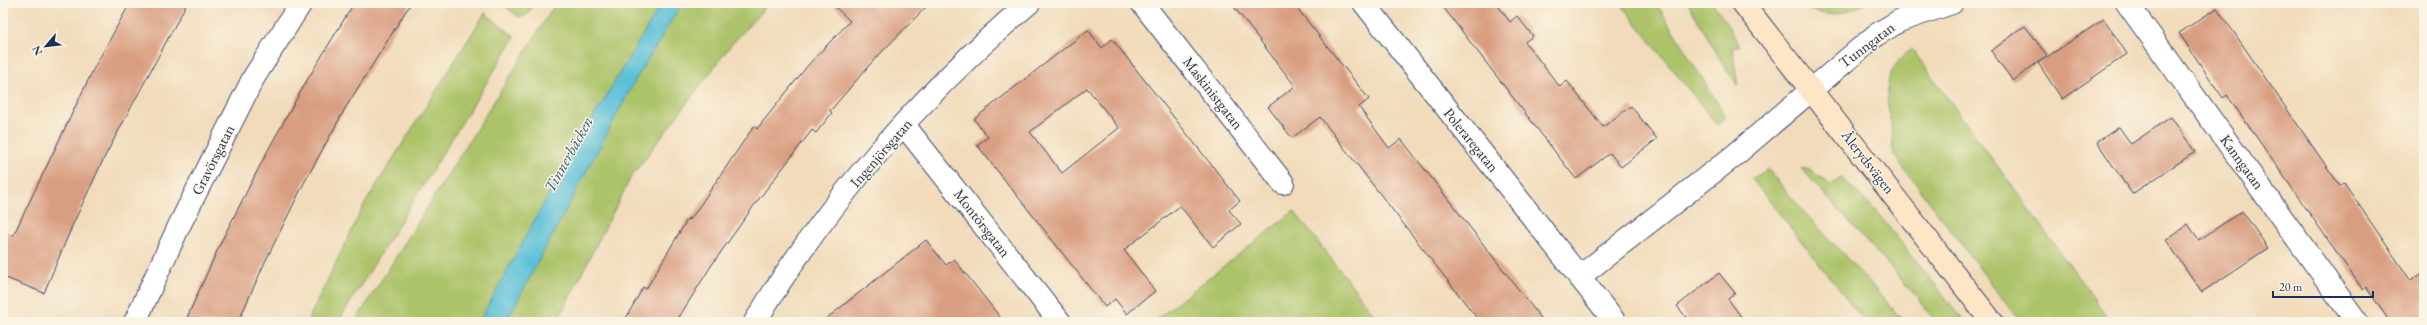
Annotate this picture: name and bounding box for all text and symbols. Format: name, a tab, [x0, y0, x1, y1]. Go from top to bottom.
street label: Tunngatan	[1835, 17, 1898, 72]
north arrow	[26, 26, 66, 66]
text: N	[29, 43, 45, 58]
street label: Maskinistgatan	[1179, 53, 1248, 133]
street label: Poleraregatan	[1440, 104, 1503, 176]
water label: Tinnerbäcken	[539, 113, 598, 196]
street label: Ingenjörsgatan	[846, 114, 916, 191]
street label: Gravörsgatan	[187, 121, 238, 198]
street label: Ålerydsvägen	[1837, 125, 1899, 198]
street label: Kanngatan	[2216, 131, 2269, 193]
street label: Montörsgatan	[950, 185, 1015, 261]
scale bar	[2273, 273, 2373, 299]
text: 20 m	[2279, 279, 2303, 295]

